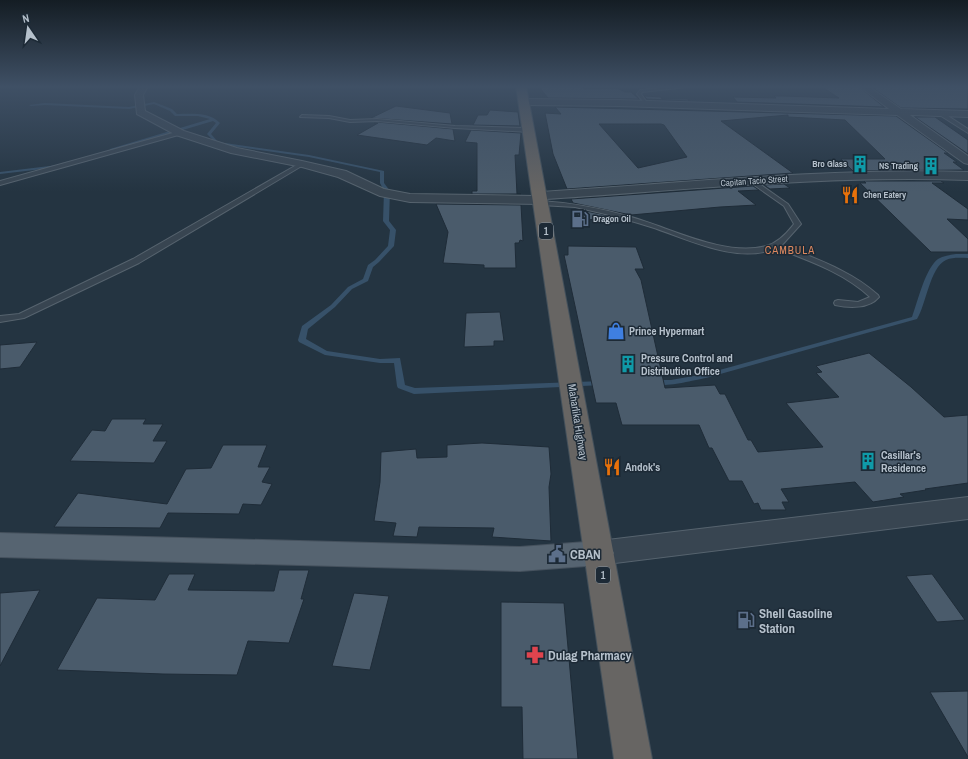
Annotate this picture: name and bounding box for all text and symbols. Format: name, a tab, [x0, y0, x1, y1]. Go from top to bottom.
north arrow	[8, 8, 48, 48]
text: N	[21, 11, 30, 26]
building icon: Bro Glass	[850, 154, 870, 174]
building icon: NS Trading	[921, 156, 941, 176]
place label: Bro Glass	[812, 158, 847, 170]
place label: NS Trading	[879, 160, 918, 172]
street label: Capitan Tacio Street	[720, 173, 788, 189]
restaurant icon: Chen Eatery	[840, 185, 860, 205]
place label: Chen Eatery	[863, 189, 907, 201]
fuel station icon: Dragon Oil	[570, 209, 590, 229]
place label: Dragon Oil	[593, 213, 631, 225]
road number: 1	[539, 223, 553, 239]
district label: CAMBULA	[765, 243, 815, 257]
shop icon: Prince Hypermart	[606, 321, 626, 341]
place label: Prince Hypermart	[629, 324, 704, 338]
place label: Pressure Control and Distribution Office	[641, 351, 733, 378]
building icon: Pressure Control and Distribution Office	[618, 354, 638, 374]
street label: Maharlika Highway	[565, 383, 591, 462]
place label: Casillar's Residence	[881, 448, 926, 475]
building icon: Casillar's Residence	[858, 451, 878, 471]
restaurant icon: Andok's	[602, 457, 622, 477]
place label: Andok's	[625, 460, 660, 474]
public building icon: CBAN	[547, 544, 567, 564]
place label: CBAN	[570, 546, 601, 563]
road number: 1	[596, 567, 610, 583]
place label: Shell Gasoline Station	[759, 605, 833, 637]
fuel station icon: Shell Gasoline Station	[736, 610, 756, 630]
pharmacy icon: Dulag Pharmacy	[525, 645, 545, 665]
place label: Dulag Pharmacy	[548, 647, 632, 664]

